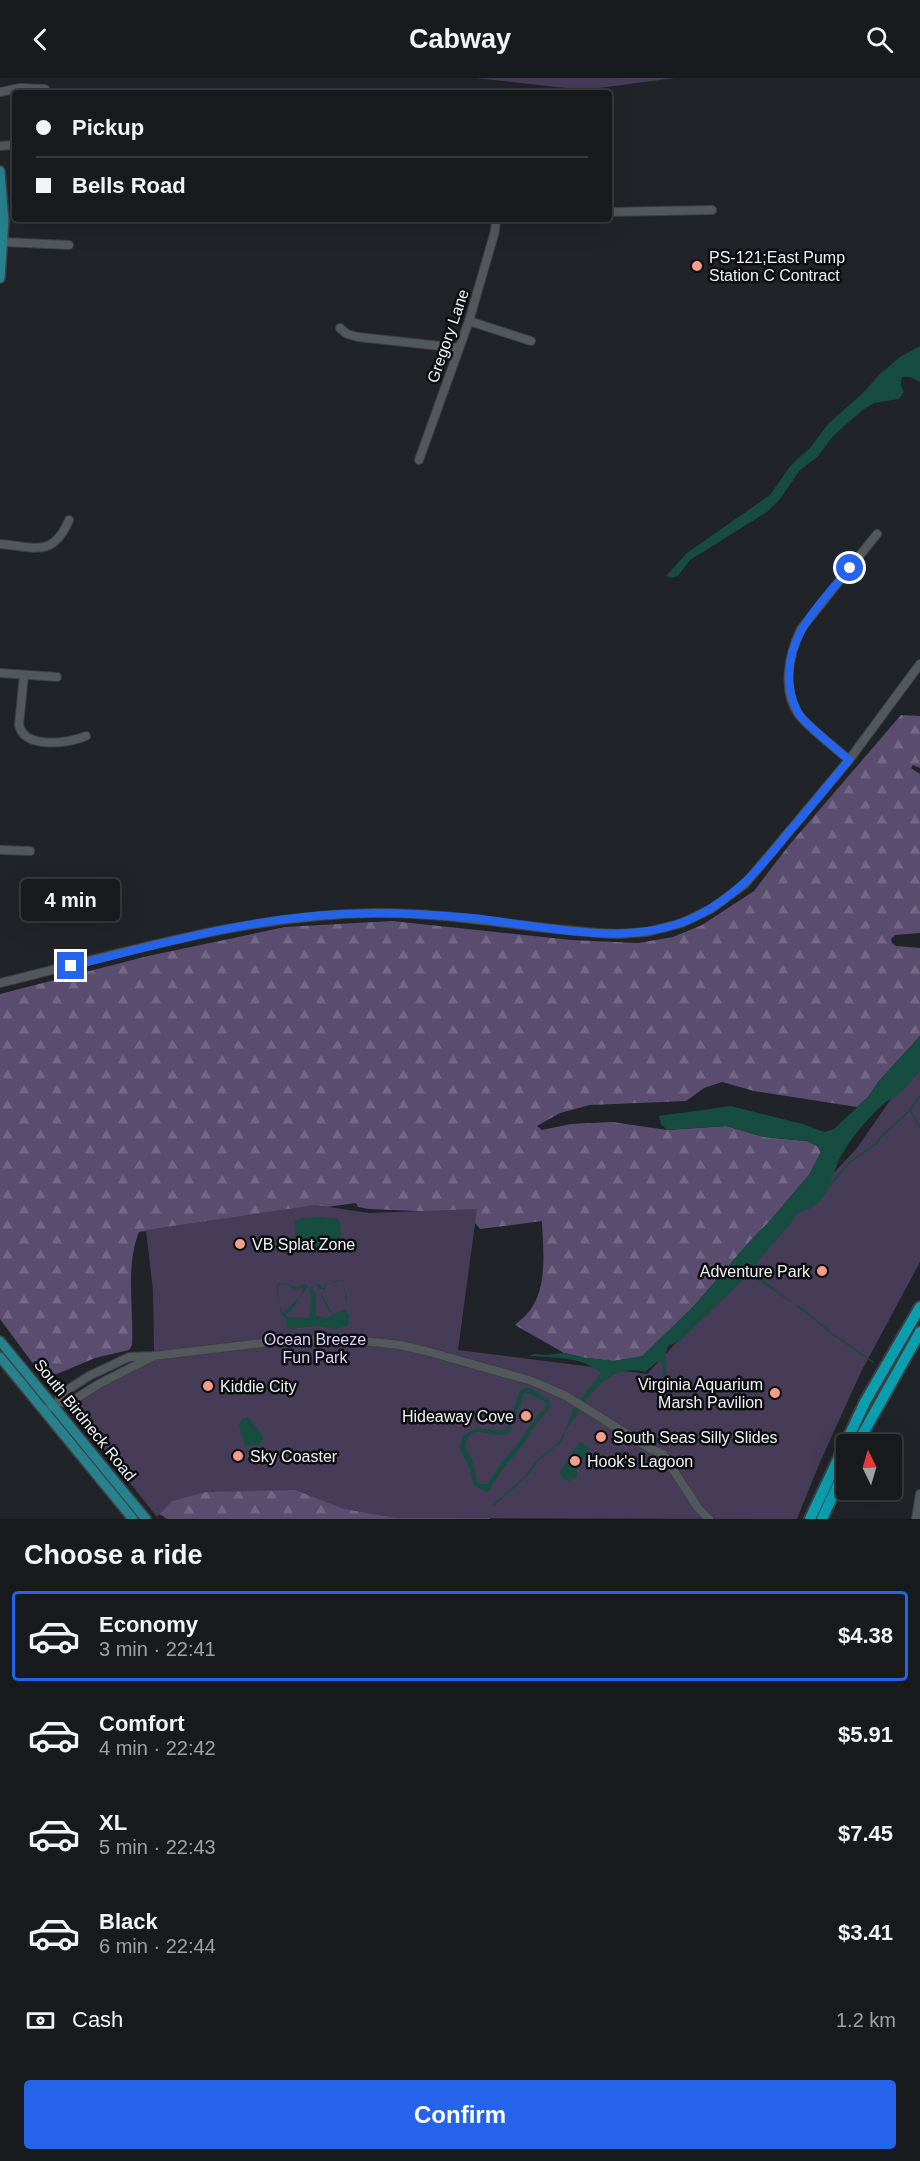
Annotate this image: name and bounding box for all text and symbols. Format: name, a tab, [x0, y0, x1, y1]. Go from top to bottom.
icon: back	[24, 23, 57, 56]
icon: search	[863, 23, 896, 56]
text: Cabway	[409, 24, 511, 54]
text: Pickup	[72, 115, 144, 140]
text: Bells Road	[72, 173, 186, 198]
place label: PS-121;East Pump Station C Contract	[709, 249, 845, 284]
marker: PS-121;East Pump Station C Contract	[690, 259, 704, 273]
street label: Gregory Lane	[424, 287, 472, 385]
route start	[836, 554, 863, 581]
callout: 4 min	[22, 879, 121, 921]
text: 4 min	[44, 889, 97, 911]
route end	[57, 952, 84, 979]
place label: VB Splat Zone	[252, 1236, 355, 1253]
marker: VB Splat Zone	[233, 1237, 247, 1251]
place label: Adventure Park	[700, 1263, 811, 1280]
marker: Adventure Park	[815, 1264, 829, 1278]
park label: Ocean Breeze Fun Park	[264, 1331, 366, 1366]
street label: South Birdneck Road	[31, 1356, 139, 1484]
place label: Virginia Aquarium Marsh Pavilion	[638, 1376, 763, 1411]
place label: Kiddie City	[220, 1378, 296, 1395]
marker: Kiddie City	[201, 1379, 215, 1393]
marker: Virginia Aquarium Marsh Pavilion	[768, 1386, 782, 1400]
place label: Hideaway Cove	[402, 1408, 514, 1425]
marker: Hideaway Cove	[519, 1409, 533, 1423]
place label: South Seas Silly Slides	[613, 1429, 778, 1446]
marker: South Seas Silly Slides	[594, 1430, 608, 1444]
north arrow	[836, 1434, 902, 1500]
map controls	[836, 1434, 902, 1500]
place label: Sky Coaster	[250, 1448, 338, 1465]
marker: Sky Coaster	[231, 1449, 245, 1463]
place label: Hook's Lagoon	[587, 1453, 693, 1470]
marker: Hook's Lagoon	[568, 1454, 582, 1468]
text: Choose a ride	[24, 1540, 203, 1570]
icon: car	[27, 1609, 81, 1663]
text: Economy	[99, 1612, 198, 1637]
text: $4.38	[838, 1623, 893, 1648]
text: 3 min · 22:41	[99, 1638, 216, 1660]
icon: car	[27, 1708, 81, 1762]
text: Comfort	[99, 1711, 185, 1736]
text: $5.91	[838, 1722, 893, 1747]
text: 4 min · 22:42	[99, 1737, 216, 1759]
icon: car	[27, 1807, 81, 1861]
text: XL	[99, 1810, 127, 1835]
text: $7.45	[838, 1821, 893, 1846]
text: 5 min · 22:43	[99, 1836, 216, 1858]
icon: car	[27, 1906, 81, 1960]
text: Black	[99, 1909, 158, 1934]
text: $3.41	[838, 1920, 893, 1945]
text: 6 min · 22:44	[99, 1935, 216, 1957]
icon: cash	[24, 2004, 57, 2037]
text: Cash	[72, 2007, 123, 2032]
text: 1.2 km	[836, 2009, 896, 2031]
button: Confirm	[24, 2080, 896, 2149]

